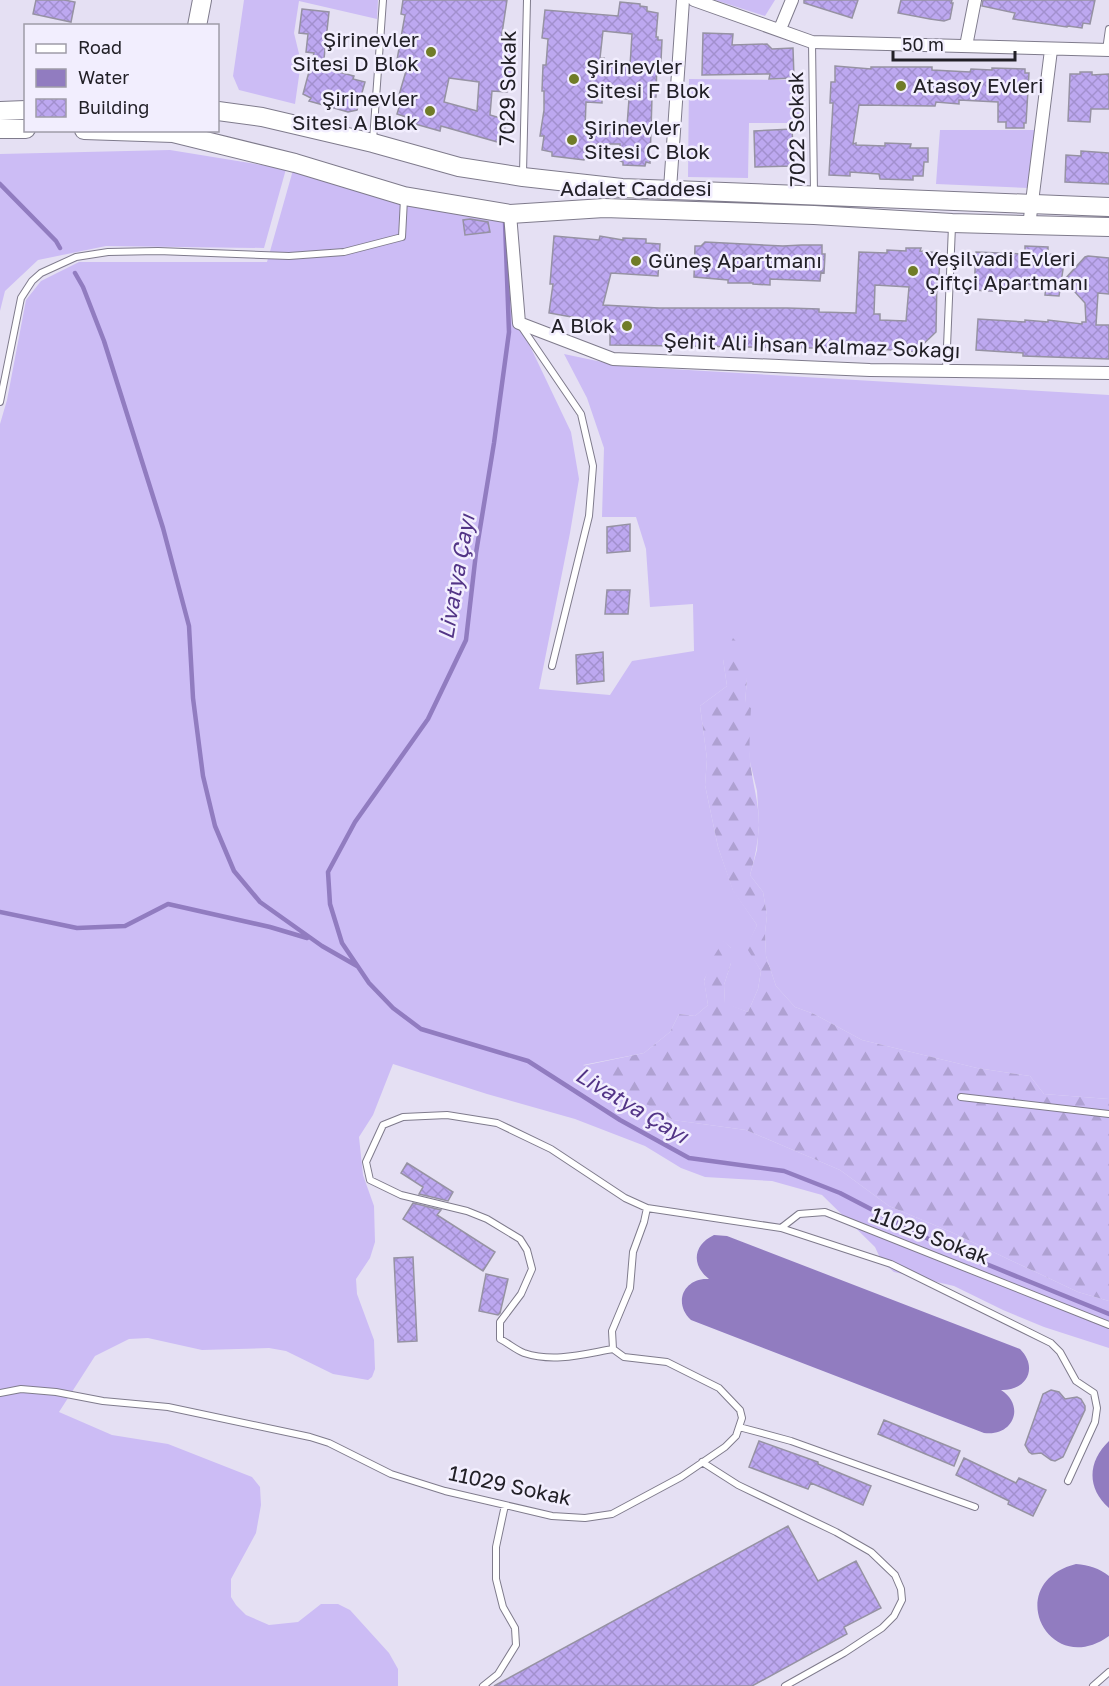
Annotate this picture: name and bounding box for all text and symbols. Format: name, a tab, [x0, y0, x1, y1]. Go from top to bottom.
legend	[24, 24, 219, 132]
scale bar	[893, 24, 1014, 62]
place label: Şirinevler Sitesi D Blok	[292, 26, 419, 76]
street label: 7029 Sokak	[493, 30, 521, 146]
text: 50 m	[902, 33, 944, 55]
text: Road	[78, 36, 122, 58]
marker: Şirinevler Sitesi D Blok	[424, 45, 438, 59]
place label: Şirinevler Sitesi F Blok	[586, 53, 711, 103]
text: Water	[78, 66, 129, 88]
street label: 7022 Sokak	[782, 71, 810, 187]
marker: Şirinevler Sitesi F Blok	[567, 72, 581, 86]
place label: Atasoy Evleri	[913, 72, 1044, 98]
marker: Atasoy Evleri	[894, 79, 908, 93]
place label: Şirinevler Sitesi A Blok	[292, 85, 418, 135]
text: Building	[78, 96, 149, 118]
marker: Şirinevler Sitesi A Blok	[423, 104, 437, 118]
place label: Şirinevler Sitesi C Blok	[584, 114, 710, 164]
marker: Şirinevler Sitesi C Blok	[565, 133, 579, 147]
street label: Adalet Caddesi	[560, 175, 712, 201]
place label: Yeşilvadi Evleri Çiftçi Apartmanı	[925, 245, 1088, 295]
place label: Güneş Apartmanı	[648, 247, 822, 273]
marker: Güneş Apartmanı	[629, 254, 643, 268]
marker: Yeşilvadi Evleri Çiftçi Apartmanı	[906, 264, 920, 278]
place label: A Blok	[551, 312, 615, 338]
marker: A Blok	[620, 319, 634, 333]
street label: Şehit Ali İhsan Kalmaz Sokağı	[663, 327, 961, 363]
water label: Livatya Çayı	[431, 511, 480, 641]
water label: Livatya Çayı	[571, 1060, 694, 1149]
street label: 11029 Sokak	[867, 1201, 993, 1270]
street label: 11029 Sokak	[446, 1459, 574, 1511]

